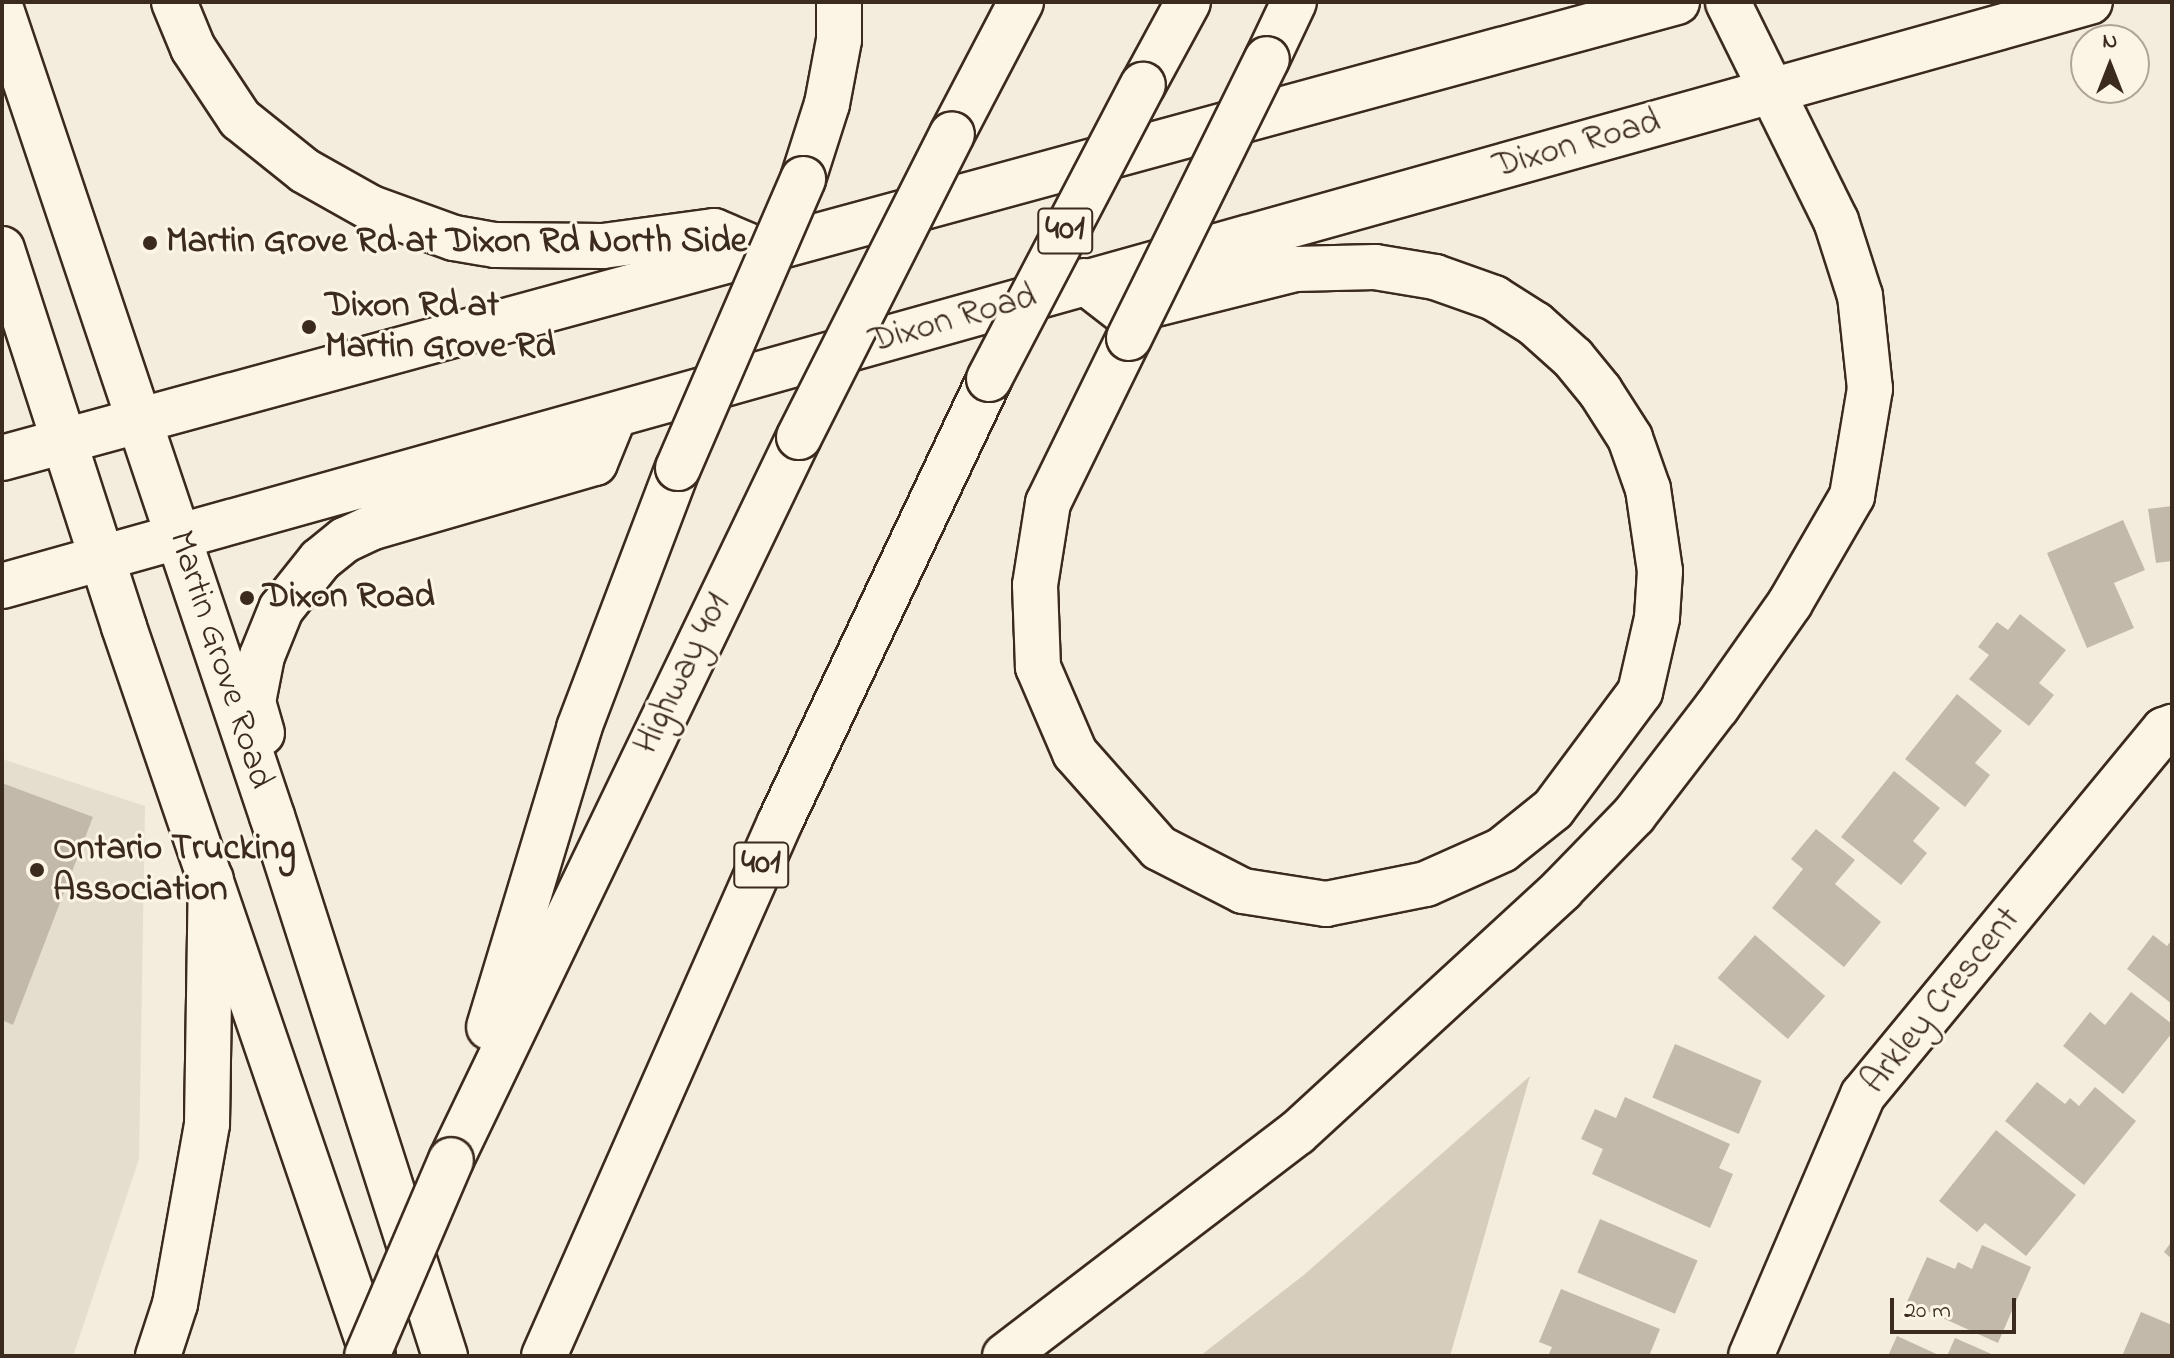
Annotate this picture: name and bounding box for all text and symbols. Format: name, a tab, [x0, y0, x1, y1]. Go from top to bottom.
north arrow	[2070, 24, 2150, 104]
text: N	[2103, 26, 2117, 58]
street label: Dixon Road	[1489, 101, 1665, 189]
road number: 401	[1037, 201, 1093, 261]
place label: Martin Grove Rd at Dixon Rd North Side	[166, 221, 747, 265]
marker: Martin Grove Rd at Dixon Rd North Side	[141, 234, 159, 252]
street label: Dixon Road	[865, 276, 1041, 364]
place label: Dixon Rd at Martin Grove Rd	[325, 284, 555, 369]
marker: Dixon Rd at Martin Grove Rd	[300, 318, 318, 336]
street label: Martin Grove Road	[158, 526, 282, 794]
place label: Dixon Road	[263, 576, 435, 620]
street label: Highway 401	[626, 587, 740, 761]
marker: Dixon Road	[238, 589, 256, 607]
place label: Ontario Trucking Association	[53, 827, 296, 912]
road number: 401	[733, 835, 789, 895]
marker: Ontario Trucking Association	[28, 861, 46, 879]
street label: Arkley Crescent	[1854, 899, 2030, 1103]
scale bar	[1894, 1282, 2020, 1332]
text: 20 m	[1904, 1294, 1951, 1329]

